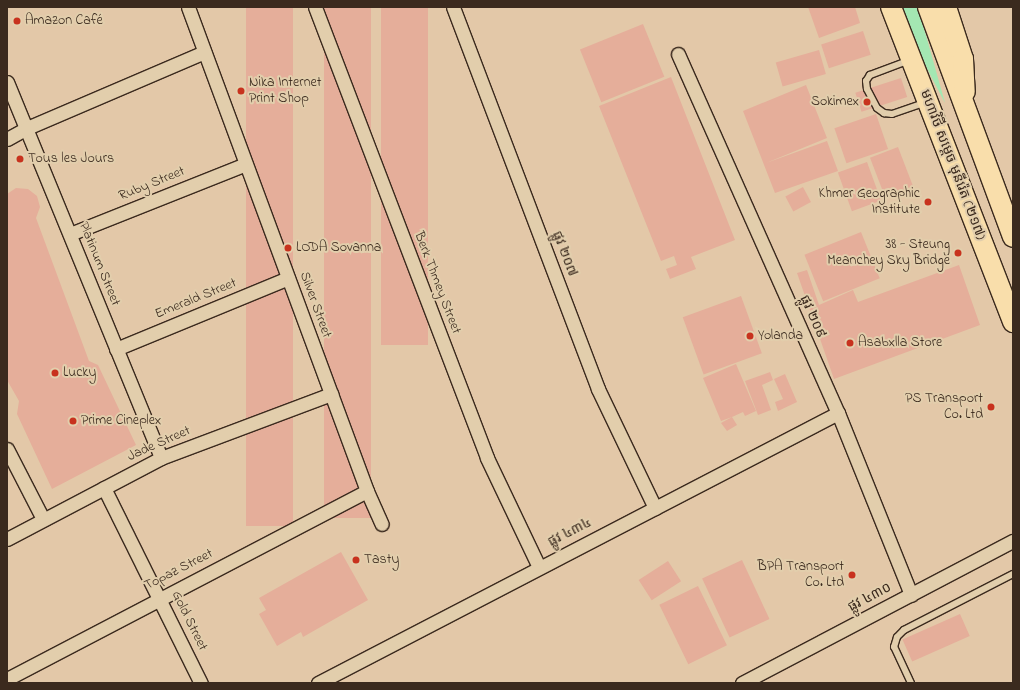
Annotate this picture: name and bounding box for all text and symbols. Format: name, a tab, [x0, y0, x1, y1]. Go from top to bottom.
place label: Amazon Café	[25, 13, 103, 29]
marker: Amazon Café	[12, 16, 22, 26]
place label: Nika Internet Print Shop	[249, 75, 322, 108]
marker: Nika Internet Print Shop	[236, 86, 246, 96]
street label: មហាវិថី សម្តេច មុនីរ៉េត (២១៧)	[916, 88, 988, 242]
place label: Sokimex	[811, 94, 859, 110]
marker: Sokimex	[862, 97, 872, 107]
place label: Tous les Jours	[28, 151, 114, 167]
marker: Tous les Jours	[15, 154, 25, 164]
street label: Ruby Street	[117, 163, 187, 205]
place label: Khmer Geographic Institute	[818, 186, 920, 218]
marker: Khmer Geographic Institute	[923, 197, 933, 207]
street label: Platinum Street	[75, 220, 123, 308]
street label: ផ្លូវ ២០៧	[548, 229, 580, 279]
street label: Berk Thmey Street	[410, 230, 464, 336]
place label: 38 - Steung Meanchey Sky Bridge	[827, 237, 950, 270]
place label: LODA Sovanna	[296, 240, 381, 256]
marker: LODA Sovanna	[283, 243, 293, 253]
marker: 38 - Steung Meanchey Sky Bridge	[953, 248, 963, 258]
street label: Silver Street	[295, 270, 335, 340]
street label: Emerald Street	[153, 275, 239, 323]
street label: ផ្លូវ ២០៩	[795, 293, 829, 341]
place label: Yolanda	[758, 328, 803, 344]
marker: Yolanda	[745, 331, 755, 341]
place label: Asabxlla Store	[858, 335, 942, 351]
marker: Asabxlla Store	[845, 338, 855, 348]
place label: Lucky	[63, 365, 96, 381]
marker: Lucky	[50, 368, 60, 378]
place label: PS Transport Co. Ltd	[905, 391, 983, 424]
marker: PS Transport Co. Ltd	[986, 402, 996, 412]
place label: Prime Cineplex	[81, 413, 161, 429]
marker: Prime Cineplex	[68, 416, 78, 426]
street label: Jade Street	[125, 423, 193, 465]
street label: ផ្លូវ ៤៣៤	[545, 515, 595, 551]
street label: Topaz Street	[142, 546, 216, 594]
place label: Tasty	[364, 552, 399, 568]
marker: Tasty	[351, 555, 361, 565]
place label: BPA Transport Co. Ltd	[757, 559, 844, 592]
marker: BPA Transport Co. Ltd	[847, 570, 857, 580]
street label: ផ្លូវ ៤៣០	[845, 580, 895, 616]
street label: Gold Street	[167, 588, 211, 654]

